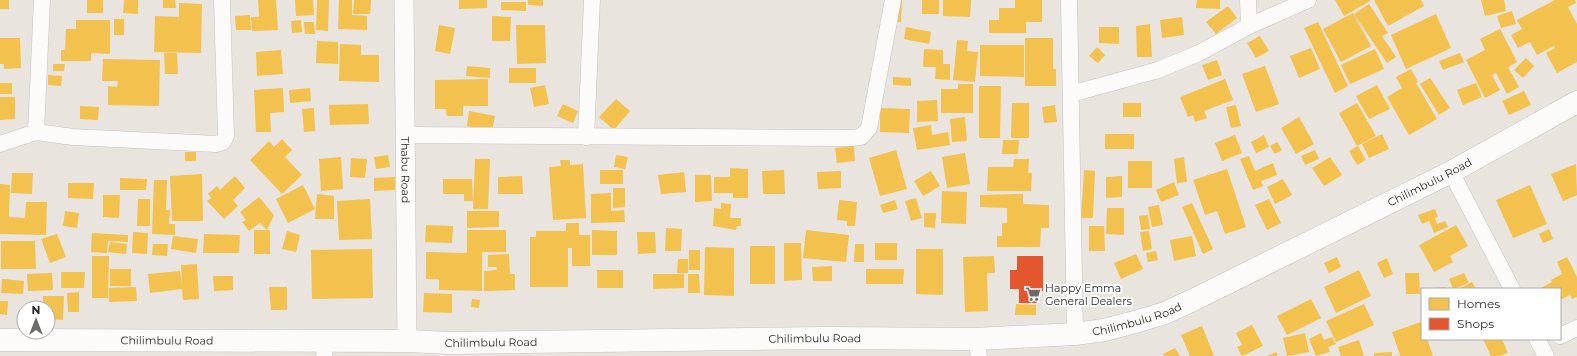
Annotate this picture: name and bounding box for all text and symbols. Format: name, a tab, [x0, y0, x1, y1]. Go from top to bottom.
street label: Thabu Road	[398, 137, 413, 203]
street label: Chilimbulu Road	[1385, 155, 1474, 209]
place label: Happy Emma General Dealers	[1045, 281, 1133, 308]
supermarket icon: Happy Emma General Dealers	[1024, 285, 1042, 303]
legend	[1421, 288, 1561, 340]
text: Homes	[1457, 296, 1500, 311]
street label: Chilimbulu Road	[1091, 299, 1184, 339]
north arrow	[16, 300, 56, 340]
text: N	[32, 303, 40, 317]
text: Shops	[1457, 316, 1494, 331]
street label: Chilimbulu Road	[768, 331, 861, 346]
street label: Chilimbulu Road	[121, 333, 213, 348]
street label: Chilimbulu Road	[444, 335, 537, 350]

